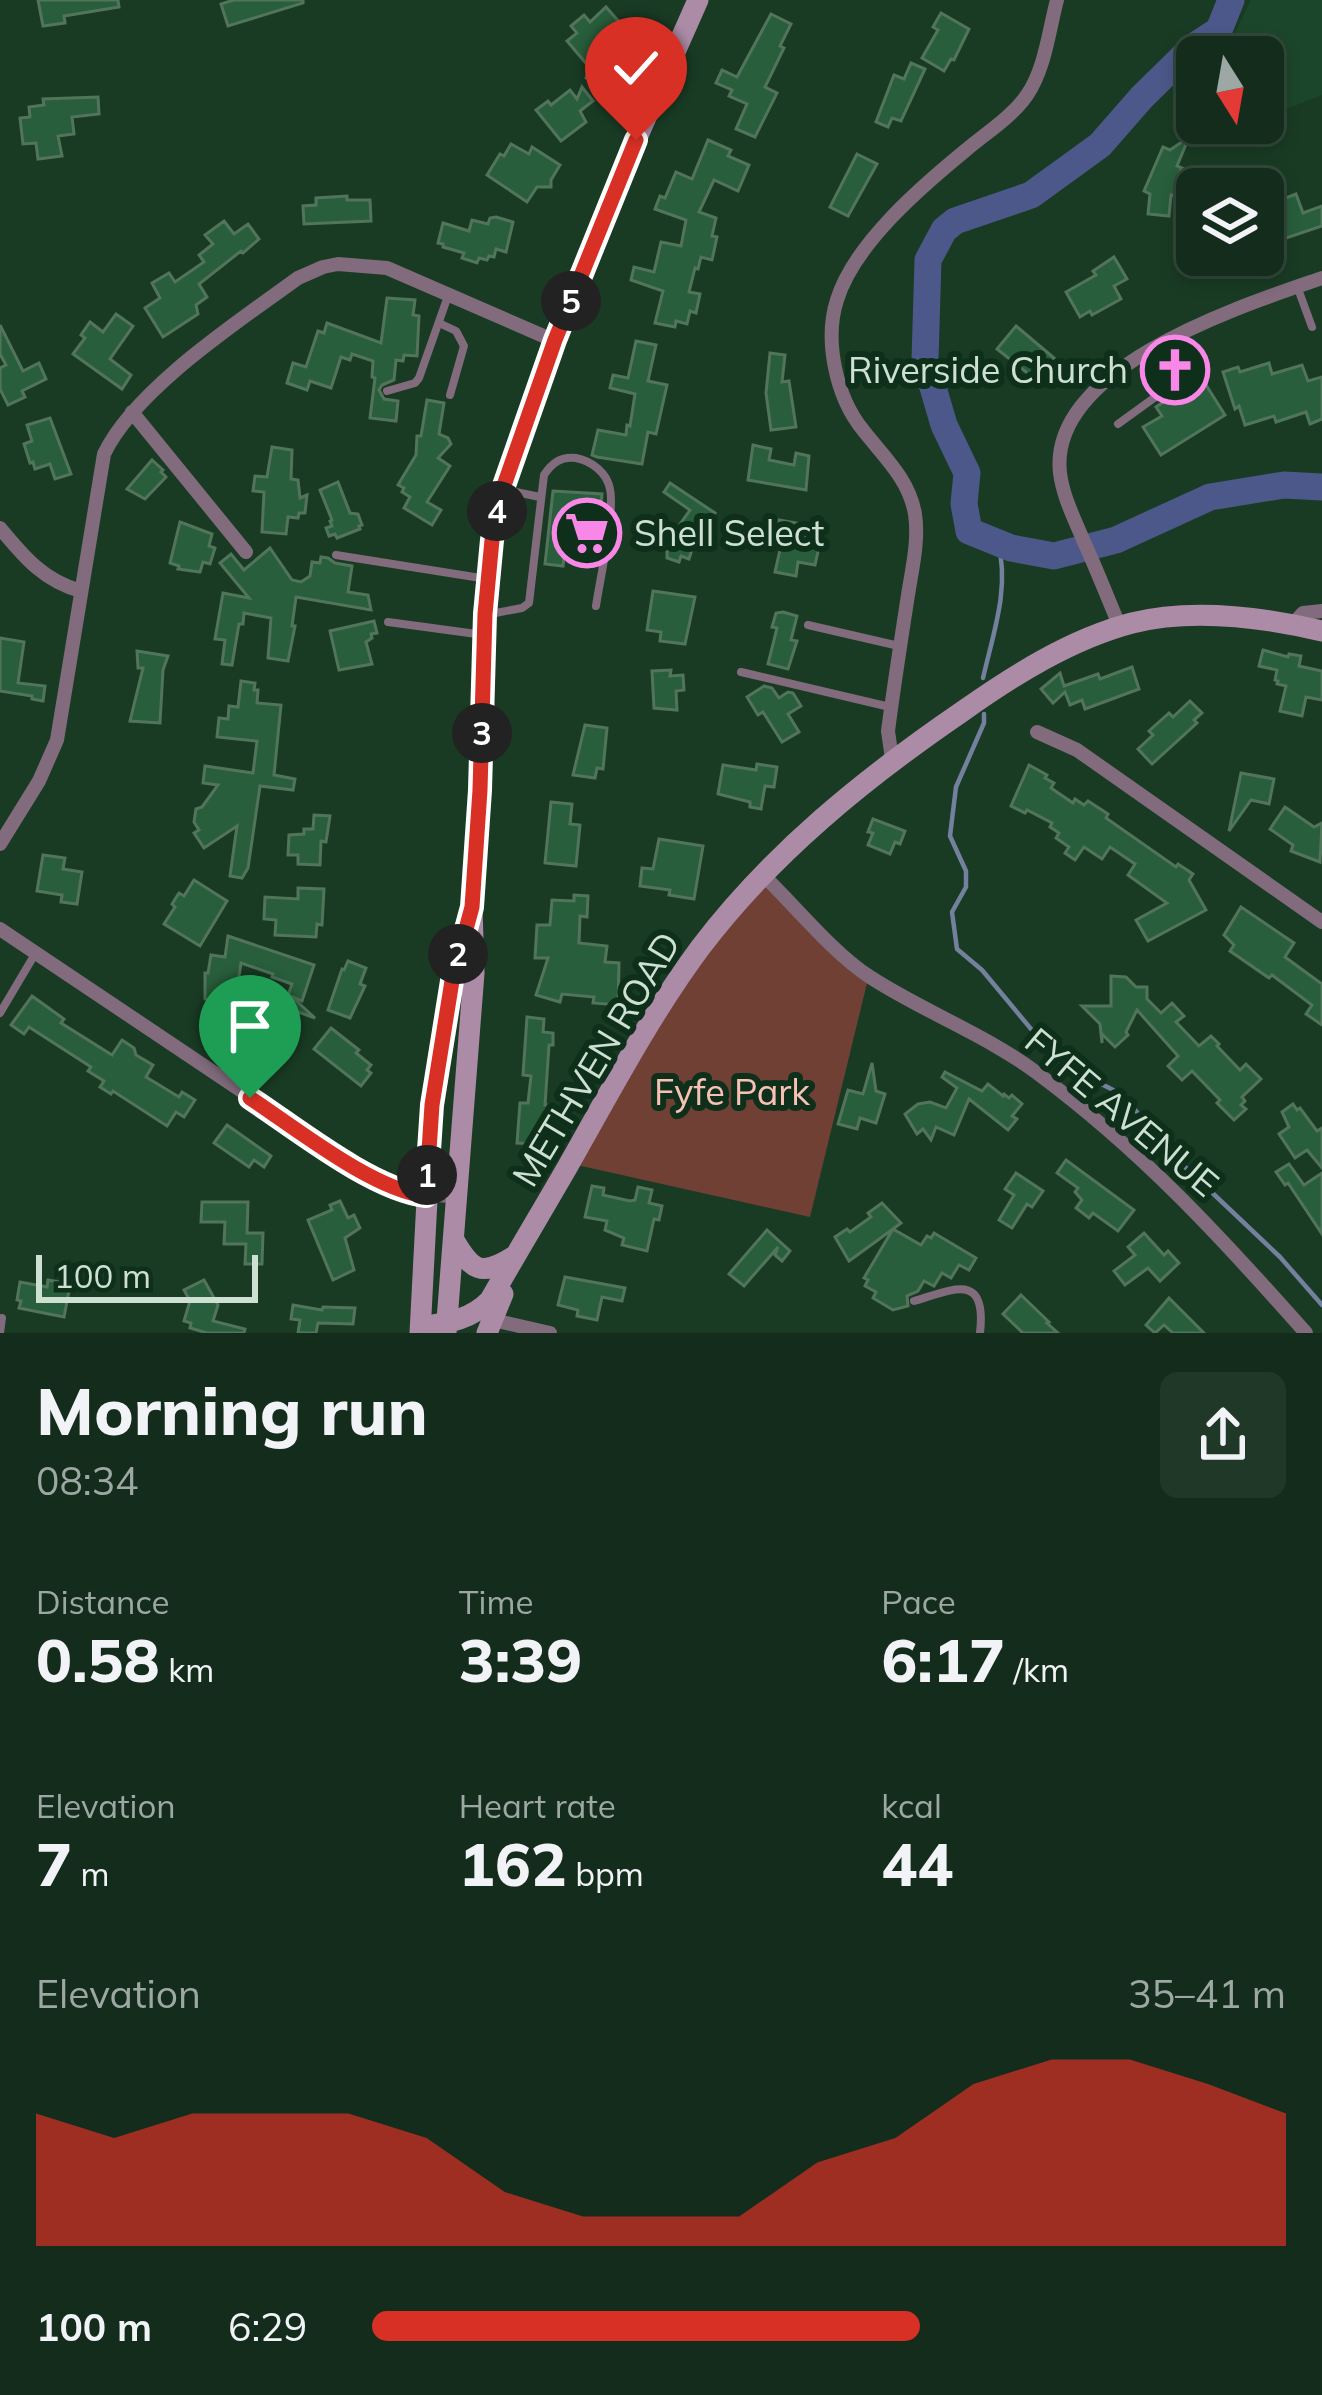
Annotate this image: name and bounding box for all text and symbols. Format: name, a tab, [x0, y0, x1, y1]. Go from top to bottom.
pin	[585, 17, 687, 140]
icon: check	[603, 35, 669, 101]
north arrow	[1176, 36, 1284, 144]
map controls	[1176, 36, 1284, 276]
button: layers	[1176, 168, 1284, 276]
pin: 5	[541, 271, 601, 331]
text: 5	[561, 280, 581, 321]
church icon: Riverside Church	[1140, 335, 1210, 405]
place label: Riverside Church	[848, 347, 1128, 392]
pin: 4	[467, 481, 527, 541]
text: 4	[487, 490, 507, 531]
supermarket icon: Shell Select	[552, 498, 622, 568]
place label: Shell Select	[634, 510, 824, 555]
pin: 3	[452, 703, 512, 763]
text: 3	[472, 712, 492, 753]
street label: METHVEN ROAD	[502, 923, 689, 1194]
pin: 2	[428, 924, 488, 984]
text: 2	[448, 933, 468, 974]
pin	[199, 975, 301, 1098]
icon: arrive	[217, 993, 283, 1059]
street label: FYFE AVENUE	[1017, 1018, 1228, 1205]
park label: Fyfe Park	[654, 1069, 810, 1114]
pin: 1	[397, 1145, 457, 1205]
text: 1	[417, 1154, 437, 1195]
scale bar	[36, 1249, 258, 1302]
text: 100 m	[54, 1255, 151, 1296]
text: Morning run	[36, 1369, 428, 1452]
button: share	[1160, 1372, 1286, 1498]
text: 08:34	[36, 1456, 139, 1505]
text: Distance	[36, 1581, 169, 1622]
text: Time	[459, 1581, 533, 1622]
text: Pace	[881, 1581, 956, 1622]
text: 0.58	[36, 1622, 160, 1697]
text: 3:39	[459, 1622, 582, 1697]
text: 6:17	[881, 1622, 1005, 1697]
text: km	[160, 1649, 214, 1690]
text: /km	[1005, 1649, 1069, 1690]
text: Elevation	[36, 1785, 176, 1826]
text: Heart rate	[459, 1785, 616, 1826]
text: kcal	[881, 1785, 942, 1826]
text: 7	[36, 1826, 72, 1901]
text: 162	[459, 1826, 567, 1901]
text: 44	[881, 1826, 953, 1901]
text: m	[72, 1853, 110, 1894]
text: bpm	[567, 1853, 644, 1894]
text: Elevation	[36, 1969, 201, 2018]
text: 35–41 m	[1128, 1969, 1286, 2018]
text: 100 m	[36, 2302, 152, 2351]
text: 6:29	[228, 2302, 307, 2351]

